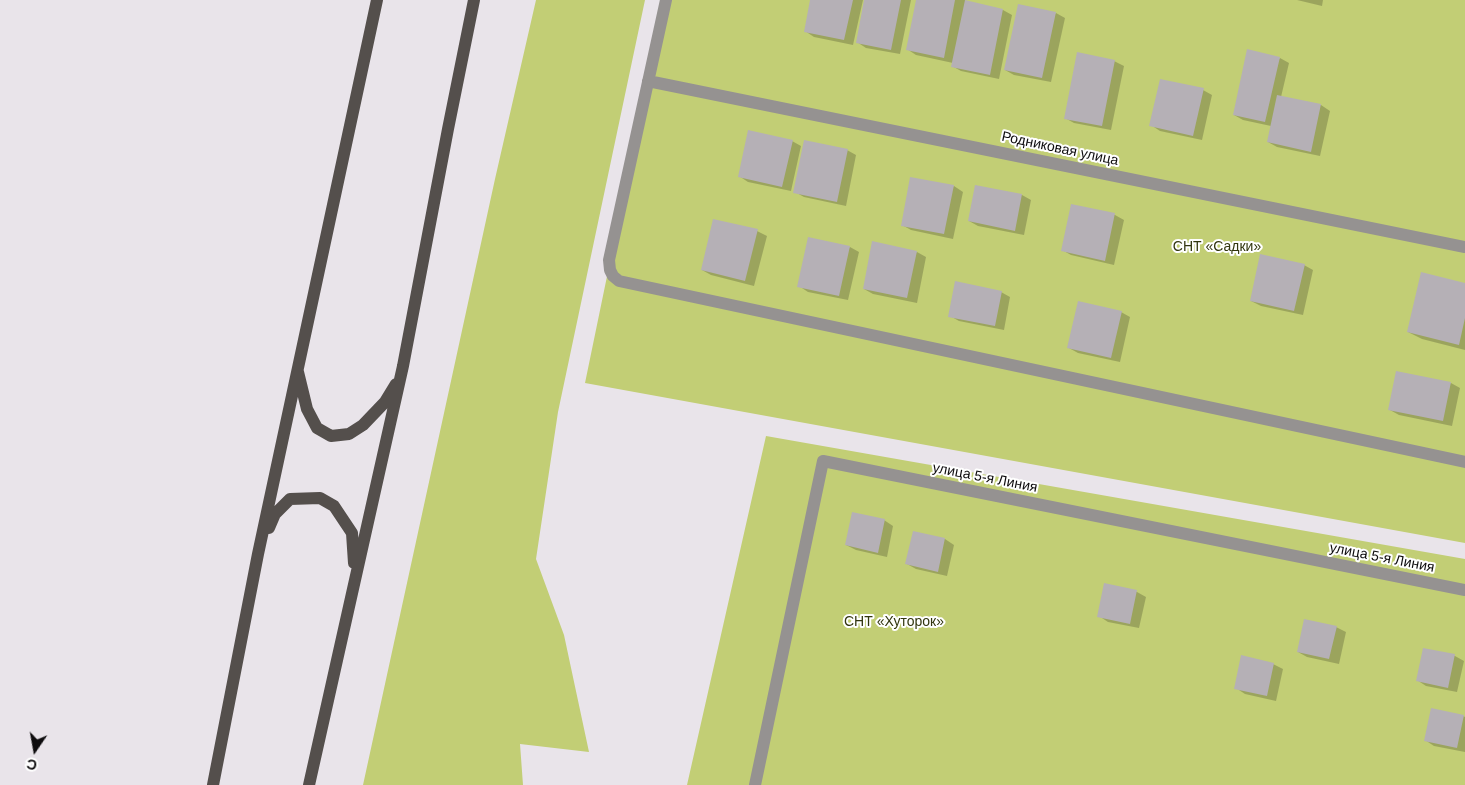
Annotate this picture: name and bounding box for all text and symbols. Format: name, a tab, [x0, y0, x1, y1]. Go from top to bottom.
street label: Родниковая улица	[1000, 128, 1120, 170]
park label: СНТ «Садки»	[1173, 239, 1261, 255]
street label: улица 5-я Линия	[931, 460, 1039, 496]
street label: улица 5-я Линия	[1328, 540, 1436, 576]
park label: СНТ «Хуторок»	[844, 614, 944, 630]
north arrow	[10, 725, 60, 775]
text: С	[25, 756, 38, 774]

